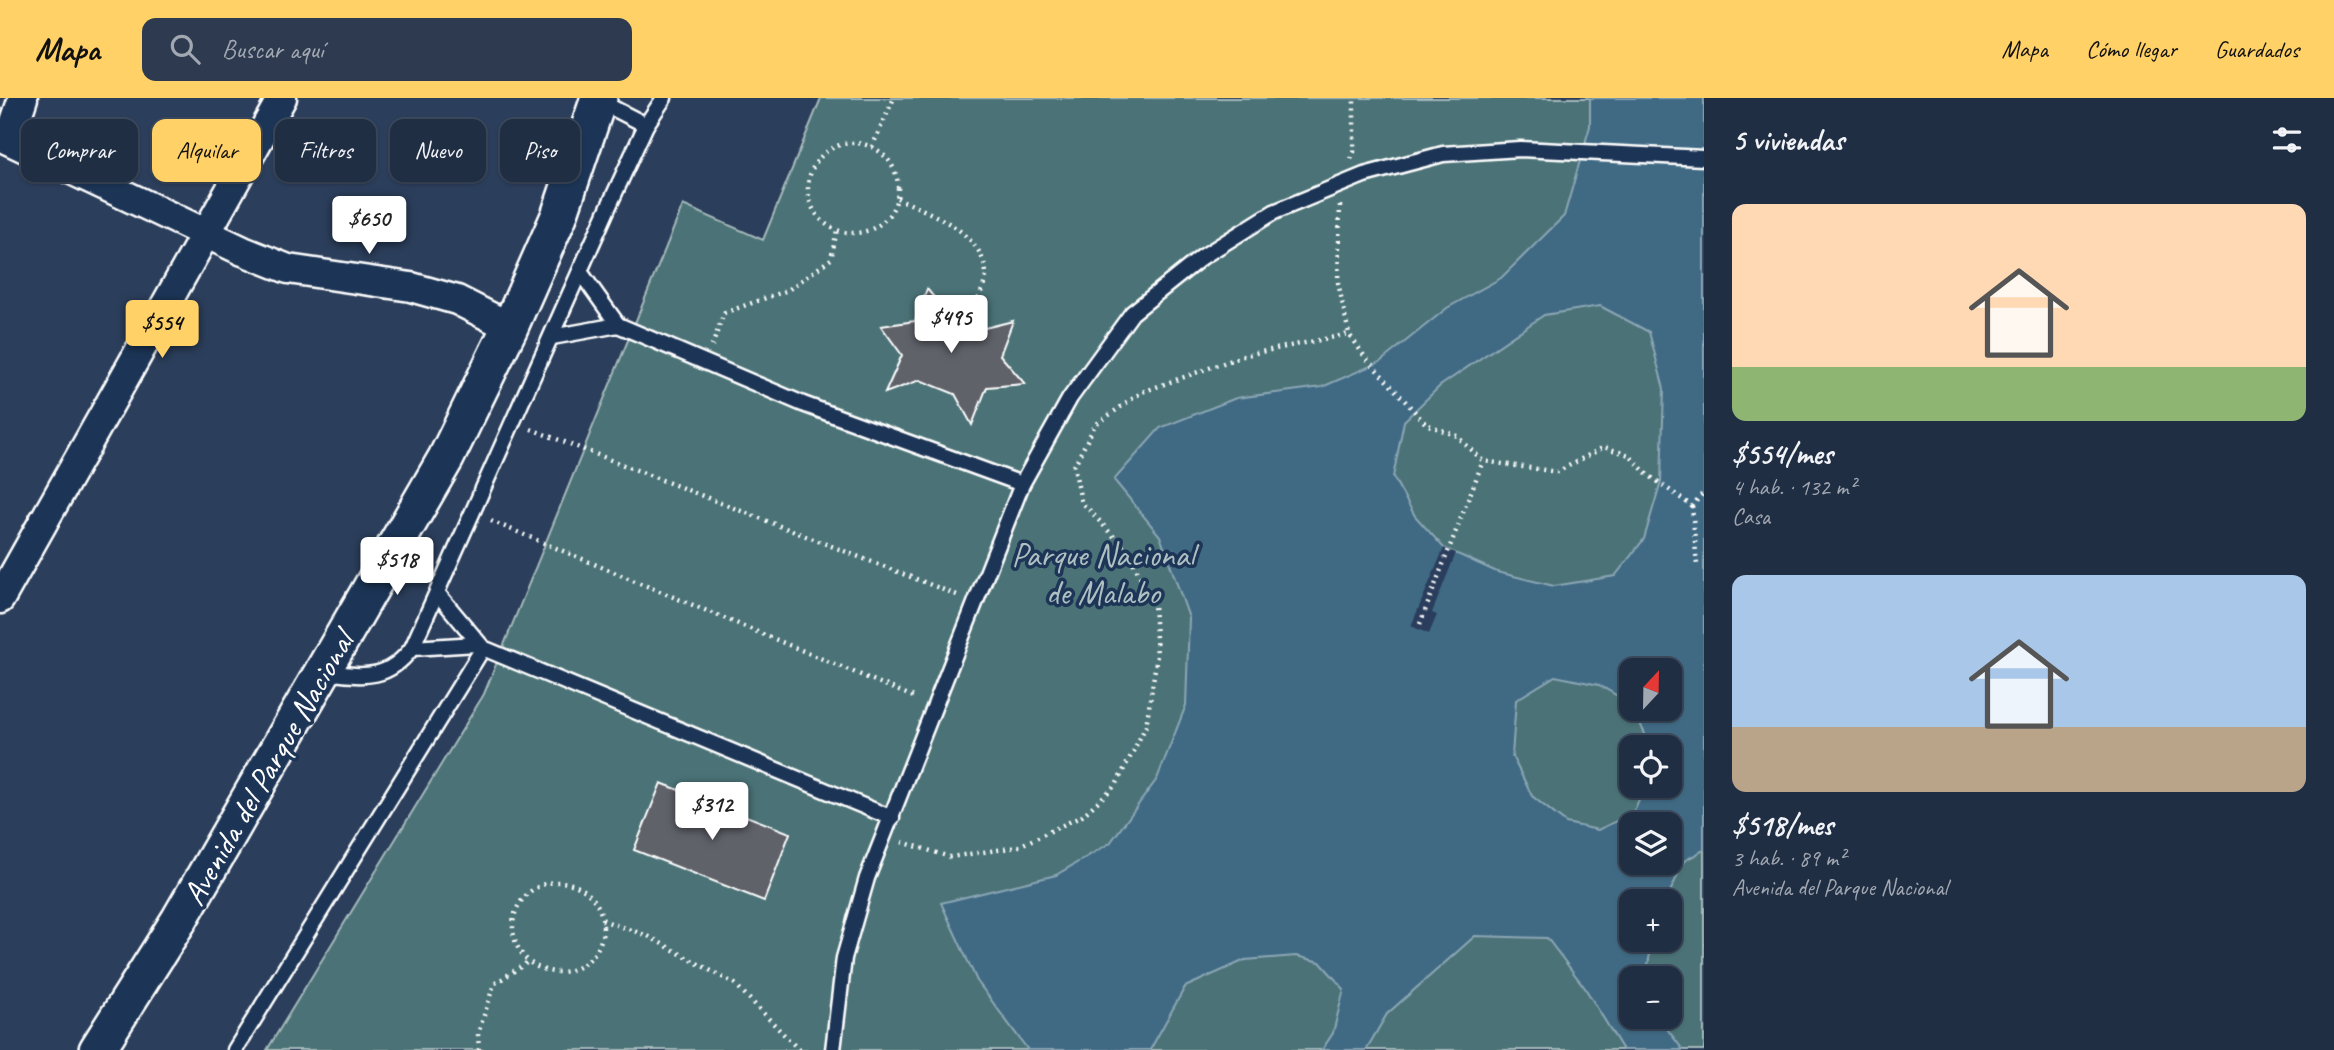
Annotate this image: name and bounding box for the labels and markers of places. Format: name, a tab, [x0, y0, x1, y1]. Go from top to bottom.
pin: $650	[328, 197, 410, 256]
pin: $495	[910, 296, 992, 355]
pin: $554	[121, 300, 203, 360]
pin: $518	[356, 538, 438, 597]
pin: $312	[671, 782, 753, 842]

